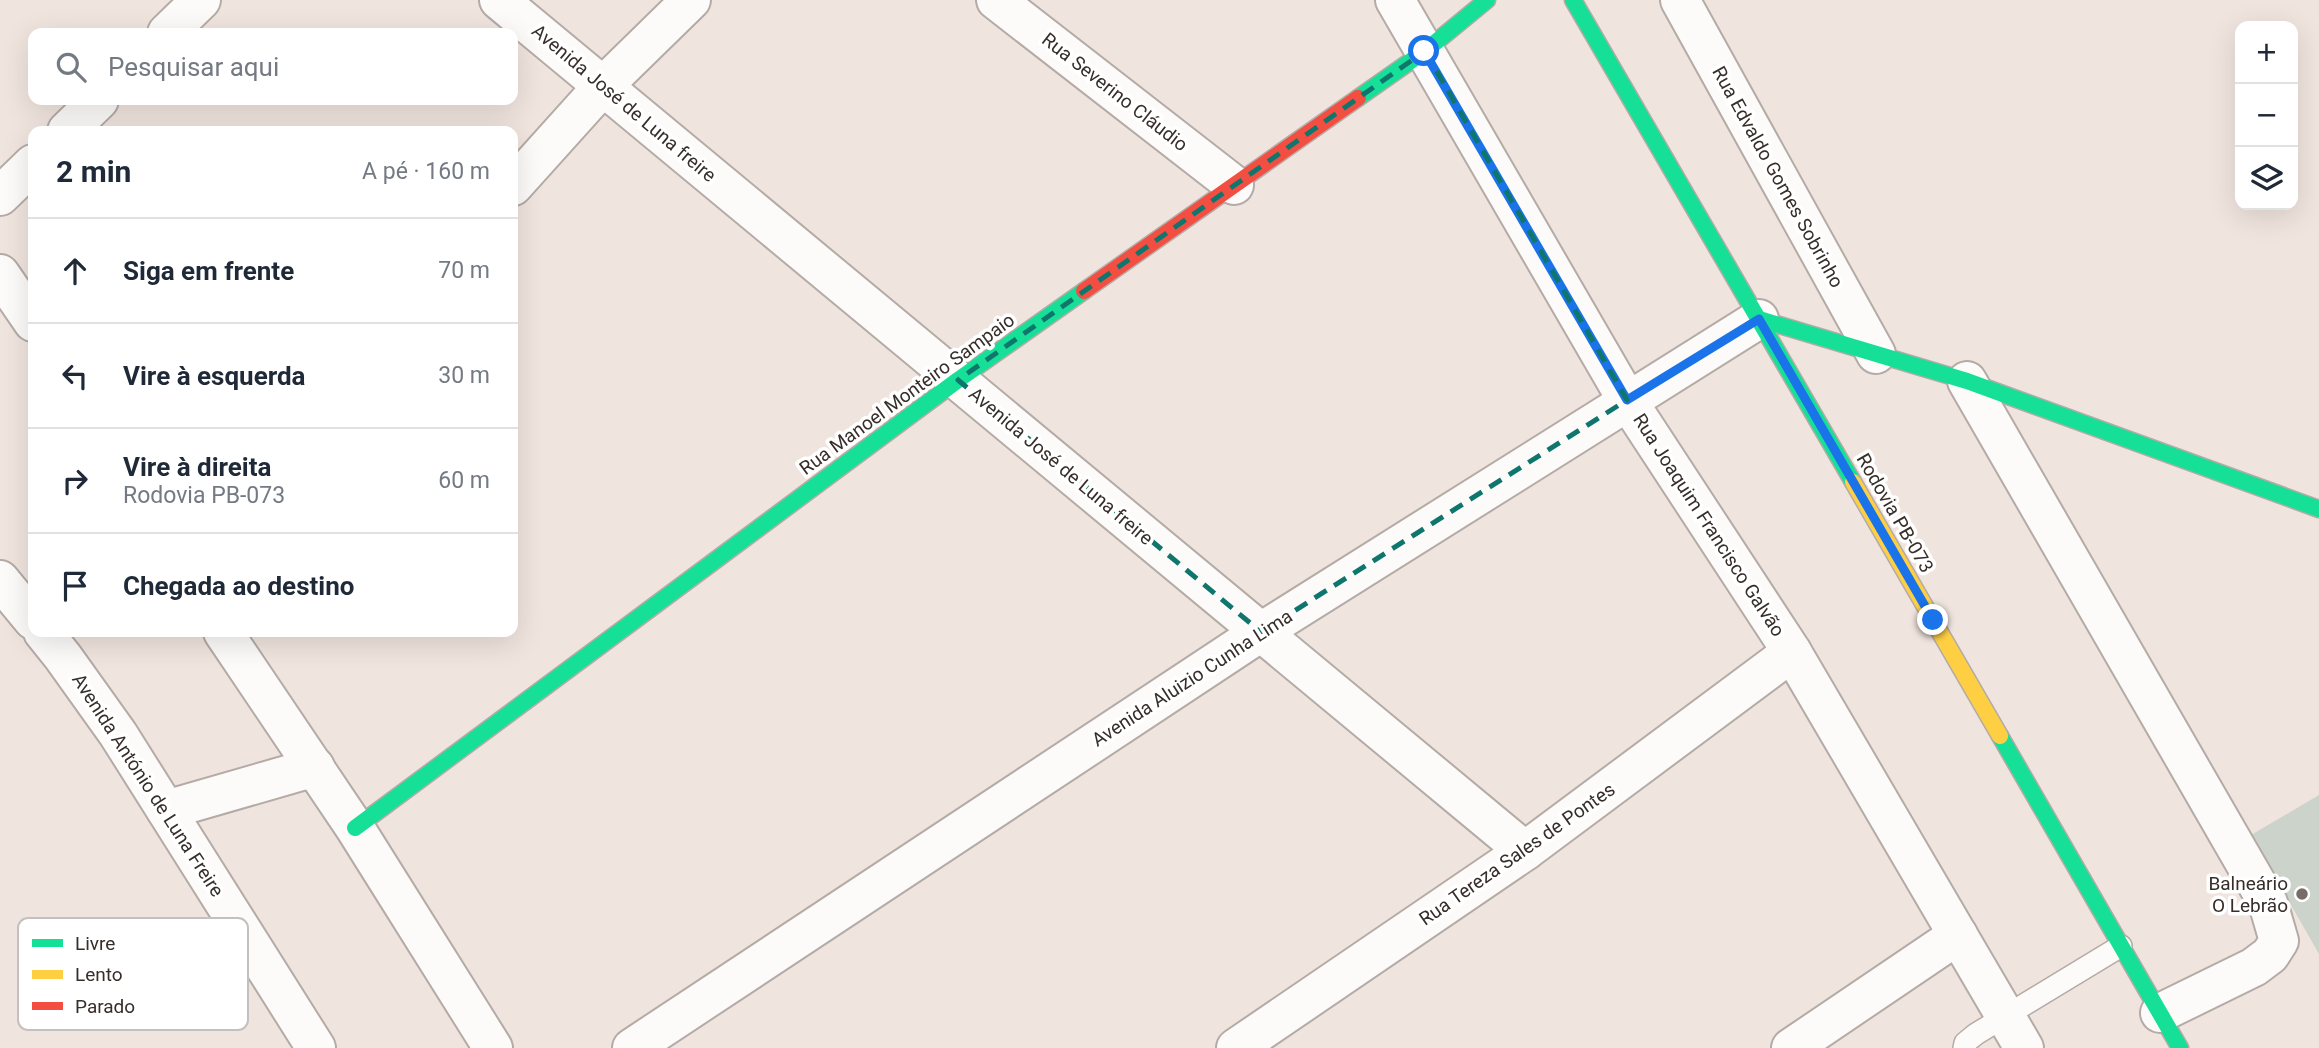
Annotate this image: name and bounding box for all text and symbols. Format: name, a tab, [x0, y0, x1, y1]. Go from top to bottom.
street label: Avenida José de Luna freire	[527, 19, 721, 187]
map controls	[2235, 21, 2298, 210]
button: +	[2235, 21, 2298, 84]
search box	[28, 28, 518, 105]
street label: Rua Severino Cláudio	[1038, 28, 1192, 156]
route start	[1408, 35, 1439, 66]
icon: search	[52, 48, 90, 86]
text: Pesquisar aqui	[108, 52, 279, 82]
street label: Rua Edvaldo Gomes Sobrinho	[1707, 62, 1849, 292]
button: −	[2235, 84, 2298, 147]
button: layers	[2235, 147, 2298, 210]
text: 2 min	[56, 154, 131, 189]
text: A pé · 160 m	[362, 158, 490, 185]
icon: ahead	[56, 252, 94, 290]
text: Siga em frente	[123, 256, 294, 286]
text: 70 m	[438, 257, 490, 284]
street label: Rua Manoel Monteiro Sampaio	[795, 308, 1019, 480]
icon: left	[56, 357, 94, 395]
text: Vire à esquerda	[123, 361, 306, 391]
text: 30 m	[438, 362, 490, 389]
street label: Avenida José de Luna freire	[964, 382, 1158, 550]
street label: Rua Joaquim Francisco Galvão	[1628, 409, 1790, 641]
street label: Rodovia PB-073	[1852, 449, 1938, 577]
text: Vire à direita	[123, 452, 271, 482]
icon: right	[56, 462, 94, 500]
text: 60 m	[438, 467, 490, 494]
text: Rodovia PB-073	[123, 482, 285, 509]
icon: arrive	[56, 567, 94, 605]
text: Chegada ao destino	[123, 571, 354, 601]
route end	[1917, 604, 1948, 635]
street label: Avenida Aluizio Cunha Lima	[1087, 605, 1297, 751]
street label: Avenida António de Luna Freire	[67, 669, 229, 901]
street label: Rua Tereza Sales de Pontes	[1415, 778, 1619, 930]
place label: Balneário O Lebrão	[2208, 872, 2288, 917]
marker: Balneário O Lebrão	[2294, 886, 2310, 902]
legend	[18, 918, 248, 1030]
text: Livre	[75, 932, 115, 955]
text: Lento	[75, 963, 123, 986]
text: Parado	[75, 995, 135, 1018]

